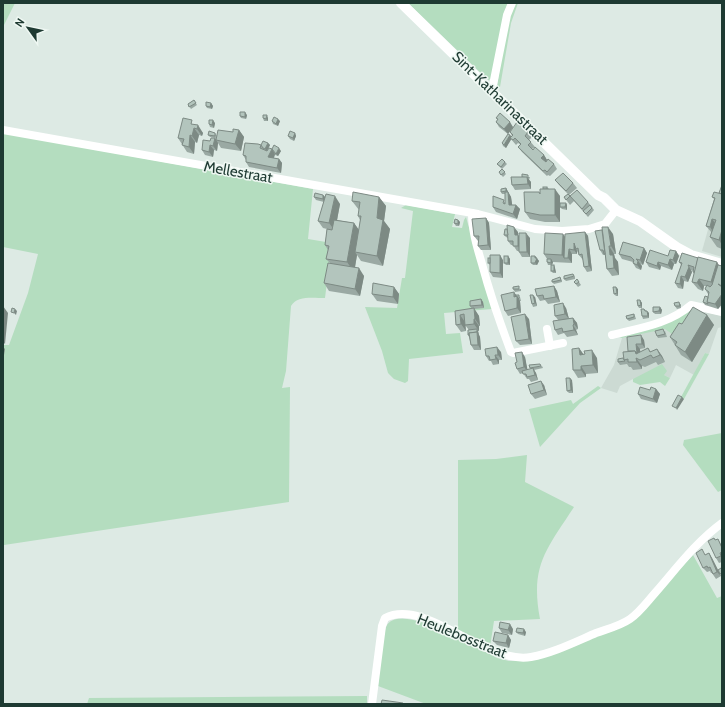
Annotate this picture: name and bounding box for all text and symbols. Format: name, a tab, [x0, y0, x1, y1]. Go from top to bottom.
north arrow	[8, 8, 48, 48]
text: N	[12, 15, 28, 30]
street label: Sint-Katharinastraat	[448, 48, 552, 148]
street label: Mellestraat	[202, 157, 274, 187]
street label: Heulebosstraat	[415, 610, 509, 662]

